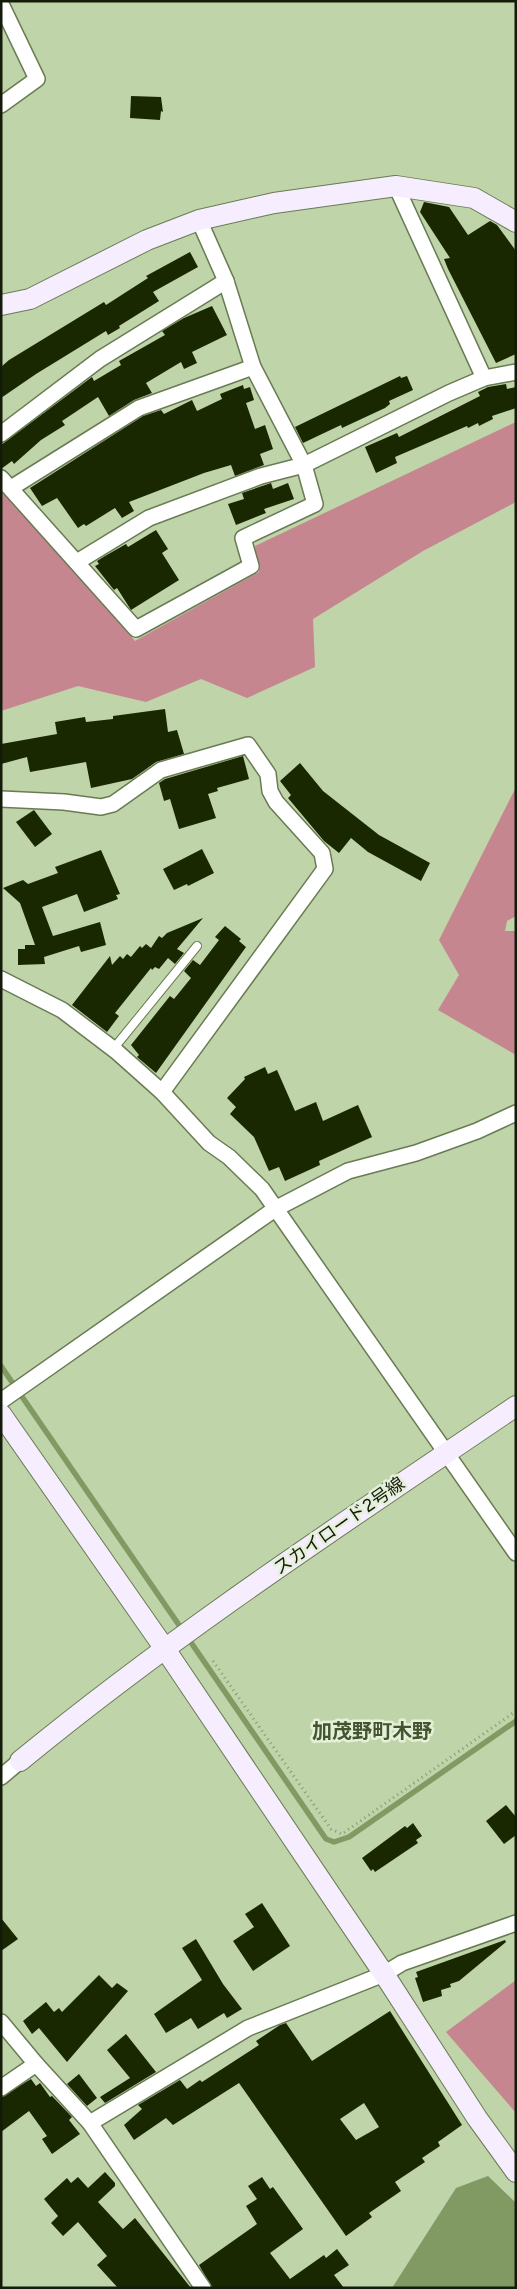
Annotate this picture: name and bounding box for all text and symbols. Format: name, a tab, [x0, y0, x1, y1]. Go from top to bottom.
street label: スカイロード2号線	[270, 1473, 410, 1581]
district label: 加茂野町木野	[312, 1720, 432, 1746]

